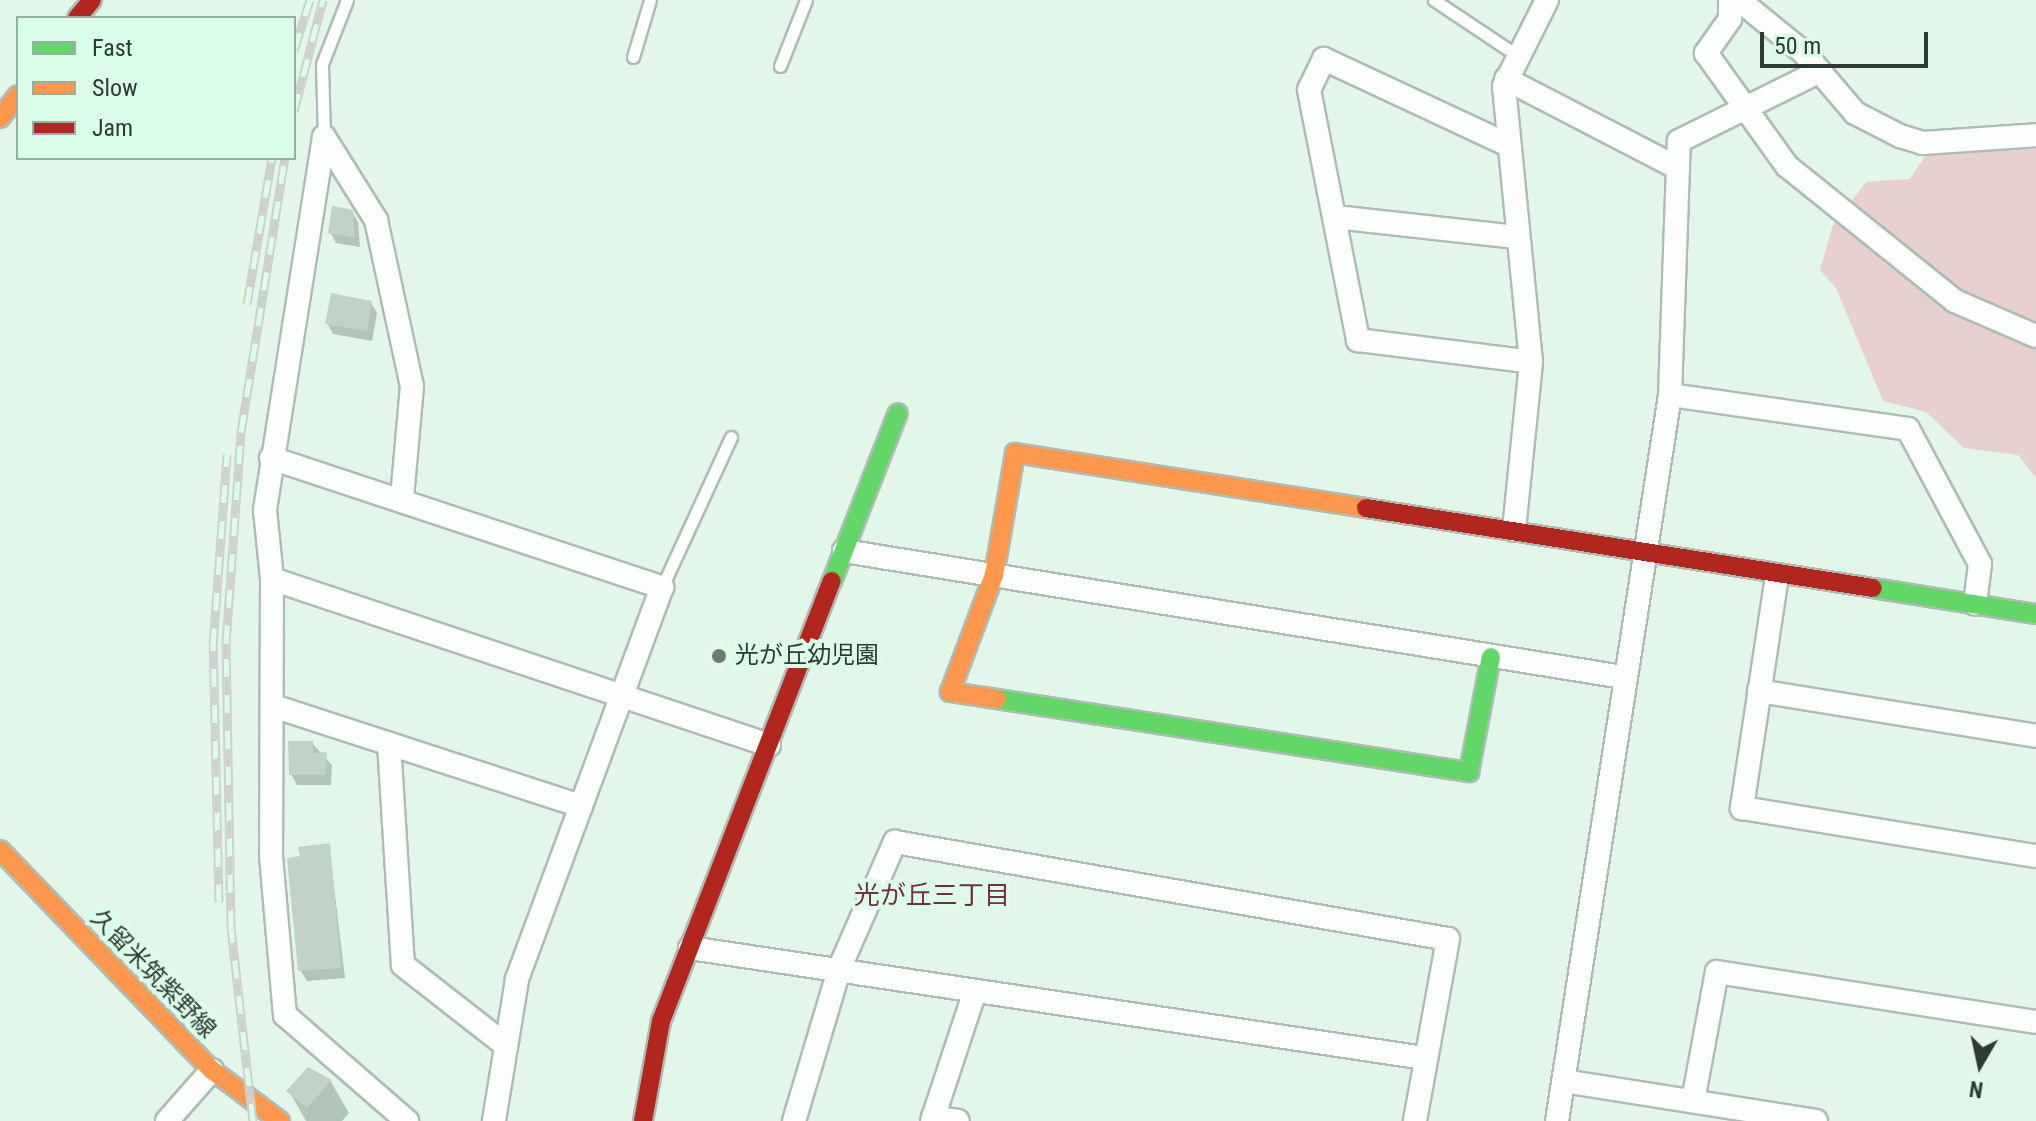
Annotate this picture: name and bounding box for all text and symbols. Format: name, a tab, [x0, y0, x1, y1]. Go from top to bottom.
legend	[16, 16, 296, 160]
scale bar	[1764, 16, 1932, 66]
text: 50 m	[1774, 32, 1821, 60]
text: Fast	[92, 34, 133, 62]
text: Slow	[92, 74, 138, 102]
text: Jam	[92, 114, 133, 142]
place label: 光が丘幼児園	[735, 642, 879, 670]
marker: 光が丘幼児園	[710, 647, 728, 665]
district label: 光が丘三丁目	[854, 880, 1010, 912]
street label: 久留米筑紫野線	[84, 904, 222, 1044]
north arrow	[1940, 1025, 2020, 1105]
text: N	[1968, 1076, 1985, 1103]

